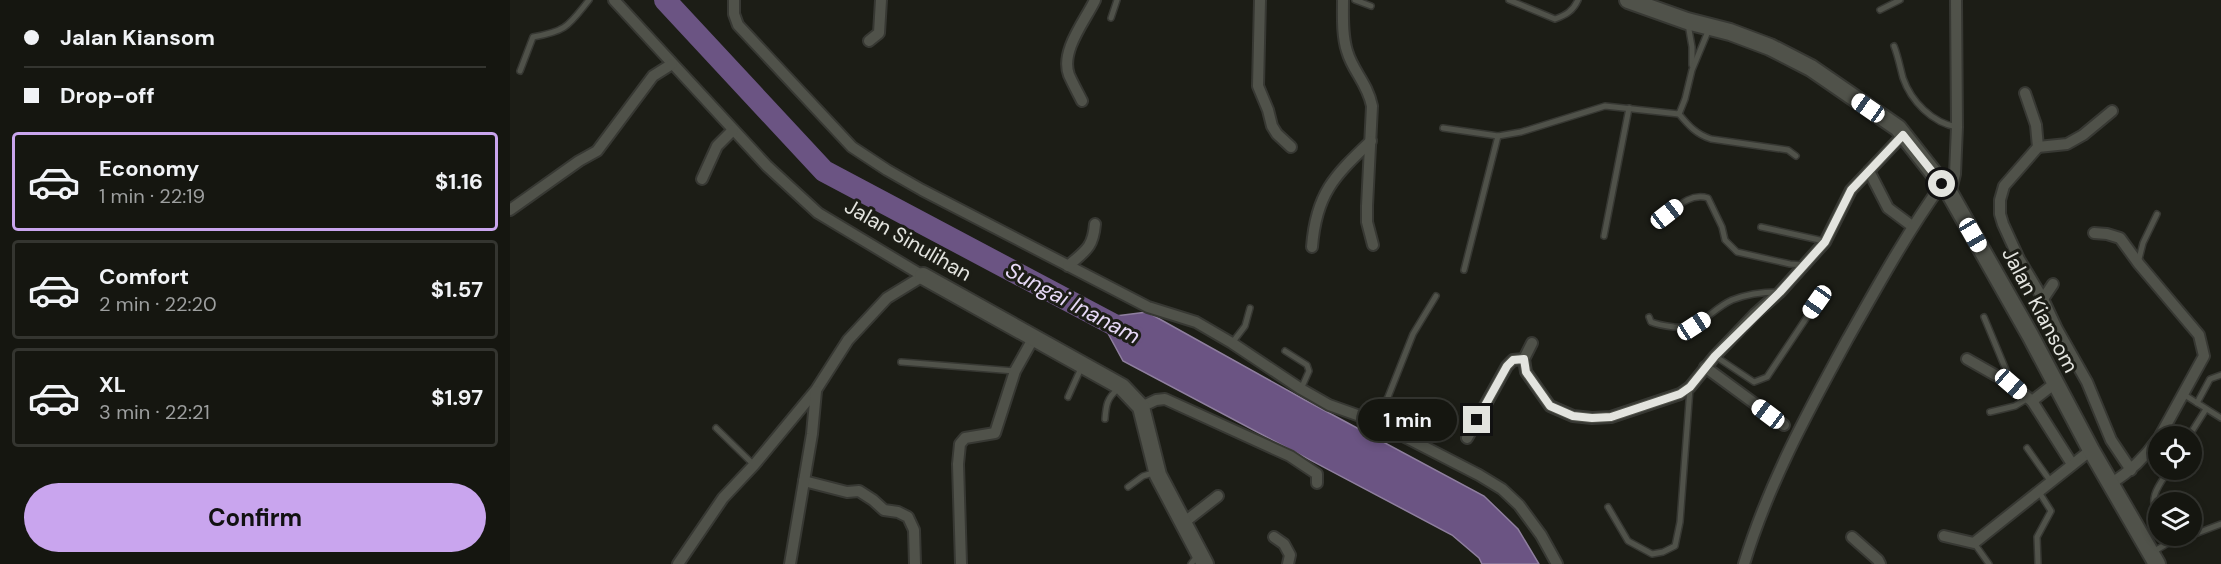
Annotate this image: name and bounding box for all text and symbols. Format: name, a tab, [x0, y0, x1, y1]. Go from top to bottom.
text: Jalan Kiansom	[60, 23, 215, 52]
text: Drop-off	[60, 81, 155, 110]
car	[1848, 90, 1888, 126]
text: Economy	[99, 154, 199, 183]
icon: car	[27, 155, 81, 209]
text: $1.16	[435, 167, 483, 196]
route start	[1928, 170, 1955, 197]
text: 1 min · 22:19	[99, 183, 205, 209]
street label: Jalan Sinulihan	[839, 192, 977, 288]
car	[1647, 196, 1687, 232]
car	[1956, 215, 1990, 255]
street label: Jalan Kiansom	[1995, 242, 2085, 378]
water label: Sungai Inanam	[1001, 255, 1145, 351]
text: Comfort	[99, 262, 189, 291]
icon: car	[27, 263, 81, 317]
text: $1.57	[431, 275, 483, 304]
car	[1799, 282, 1835, 322]
text: 2 min · 22:20	[99, 291, 217, 317]
car	[1674, 309, 1714, 343]
car	[1992, 365, 2030, 403]
text: XL	[99, 370, 126, 399]
icon: car	[27, 371, 81, 425]
text: $1.97	[431, 383, 483, 412]
car	[1748, 396, 1788, 432]
text: 3 min · 22:21	[99, 399, 210, 425]
callout: 1 min	[1357, 399, 1456, 441]
route end	[1463, 406, 1490, 433]
text: 1 min	[1383, 407, 1432, 433]
map controls	[2148, 426, 2202, 546]
button: locate	[2148, 426, 2202, 480]
button: Confirm	[24, 483, 486, 552]
button: layers	[2148, 492, 2202, 546]

